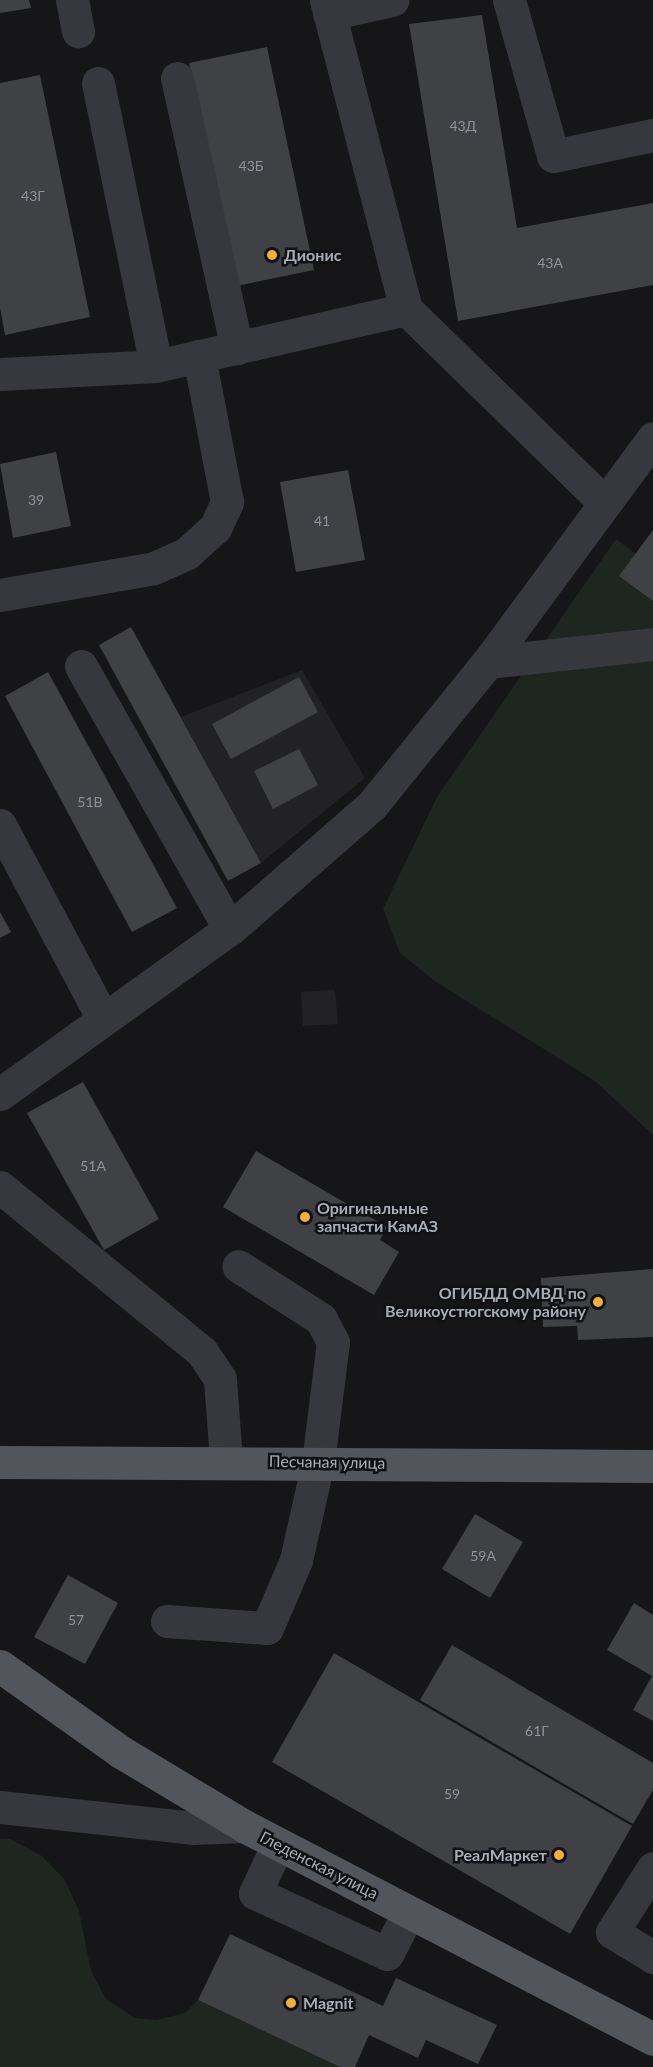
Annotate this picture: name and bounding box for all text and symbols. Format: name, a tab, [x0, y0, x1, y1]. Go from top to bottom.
house number: 43Д	[449, 118, 477, 134]
house number: 43Б	[239, 158, 263, 174]
house number: 43Г	[21, 188, 45, 204]
place label: Дионис	[284, 245, 341, 265]
marker: Дионис	[265, 248, 279, 262]
house number: 43А	[537, 255, 563, 271]
house number: 39	[28, 492, 44, 508]
house number: 41	[314, 513, 330, 529]
house number: 51В	[77, 794, 103, 810]
house number: 51А	[80, 1158, 106, 1174]
place label: Оригинальные запчасти КамАЗ	[317, 1198, 438, 1236]
marker: Оригинальные запчасти КамАЗ	[298, 1210, 312, 1224]
place label: ОГИБДД ОМВД по Великоустюгскому району	[385, 1283, 586, 1321]
marker: ОГИБДД ОМВД по Великоустюгскому району	[591, 1295, 605, 1309]
street label: Песчаная улица	[269, 1451, 385, 1473]
house number: 59А	[470, 1548, 496, 1564]
house number: 57	[68, 1612, 84, 1628]
house number: 61Г	[525, 1723, 549, 1739]
house number: 59	[444, 1786, 460, 1802]
street label: Гледенская улица	[257, 1827, 381, 1903]
place label: РеалМаркет	[454, 1845, 547, 1865]
marker: РеалМаркет	[552, 1848, 566, 1862]
place label: Magnit	[303, 1993, 354, 2013]
marker: Magnit	[284, 1996, 298, 2010]

